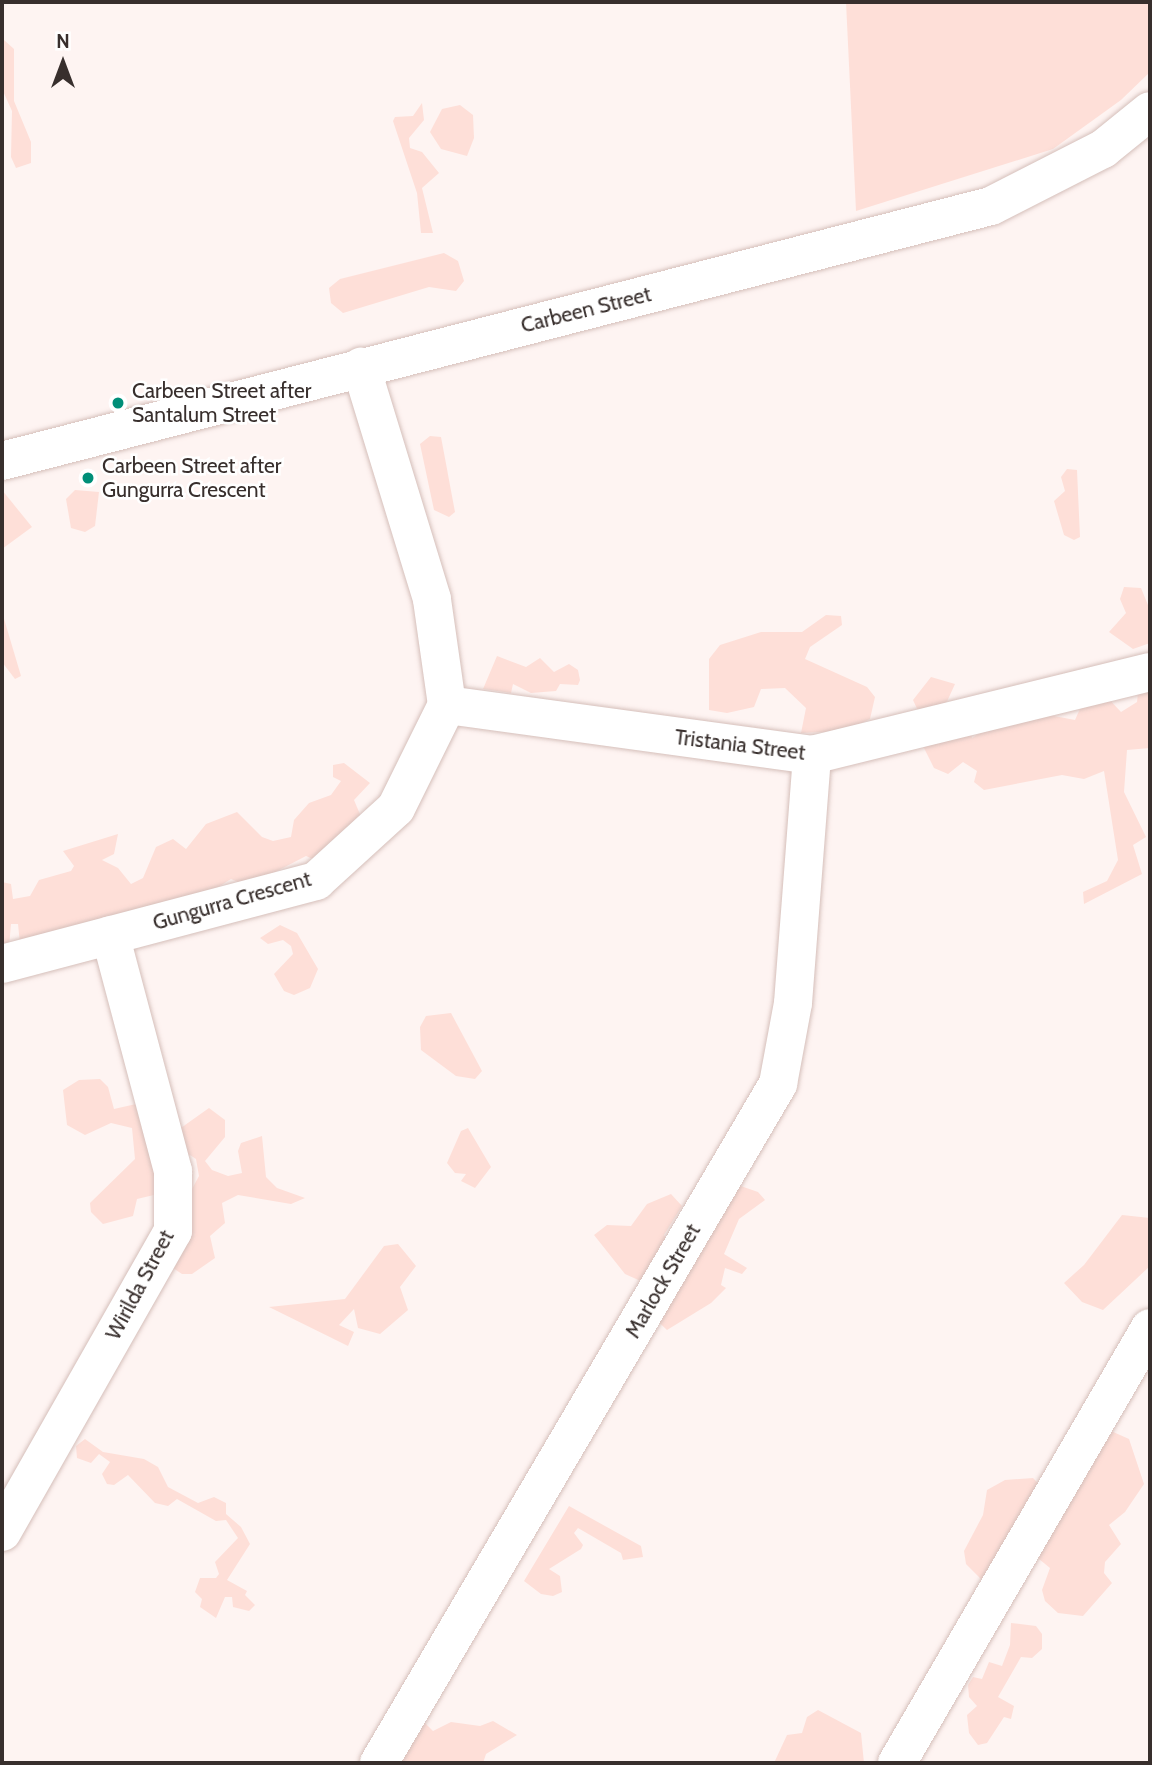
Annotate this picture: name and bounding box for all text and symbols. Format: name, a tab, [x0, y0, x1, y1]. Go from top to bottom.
north arrow	[28, 28, 98, 98]
text: N	[56, 30, 70, 53]
street label: Carbeen Street	[518, 282, 654, 338]
place label: Carbeen Street after Santalum Street	[132, 378, 311, 428]
marker: Carbeen Street after Santalum Street	[110, 395, 126, 411]
place label: Carbeen Street after Gungurra Crescent	[102, 453, 281, 503]
marker: Carbeen Street after Gungurra Crescent	[80, 470, 96, 486]
street label: Tristania Street	[673, 724, 807, 766]
street label: Gungurra Crescent	[150, 866, 314, 936]
street label: Marlock Street	[620, 1219, 706, 1343]
street label: Wirilda Street	[101, 1226, 179, 1344]

